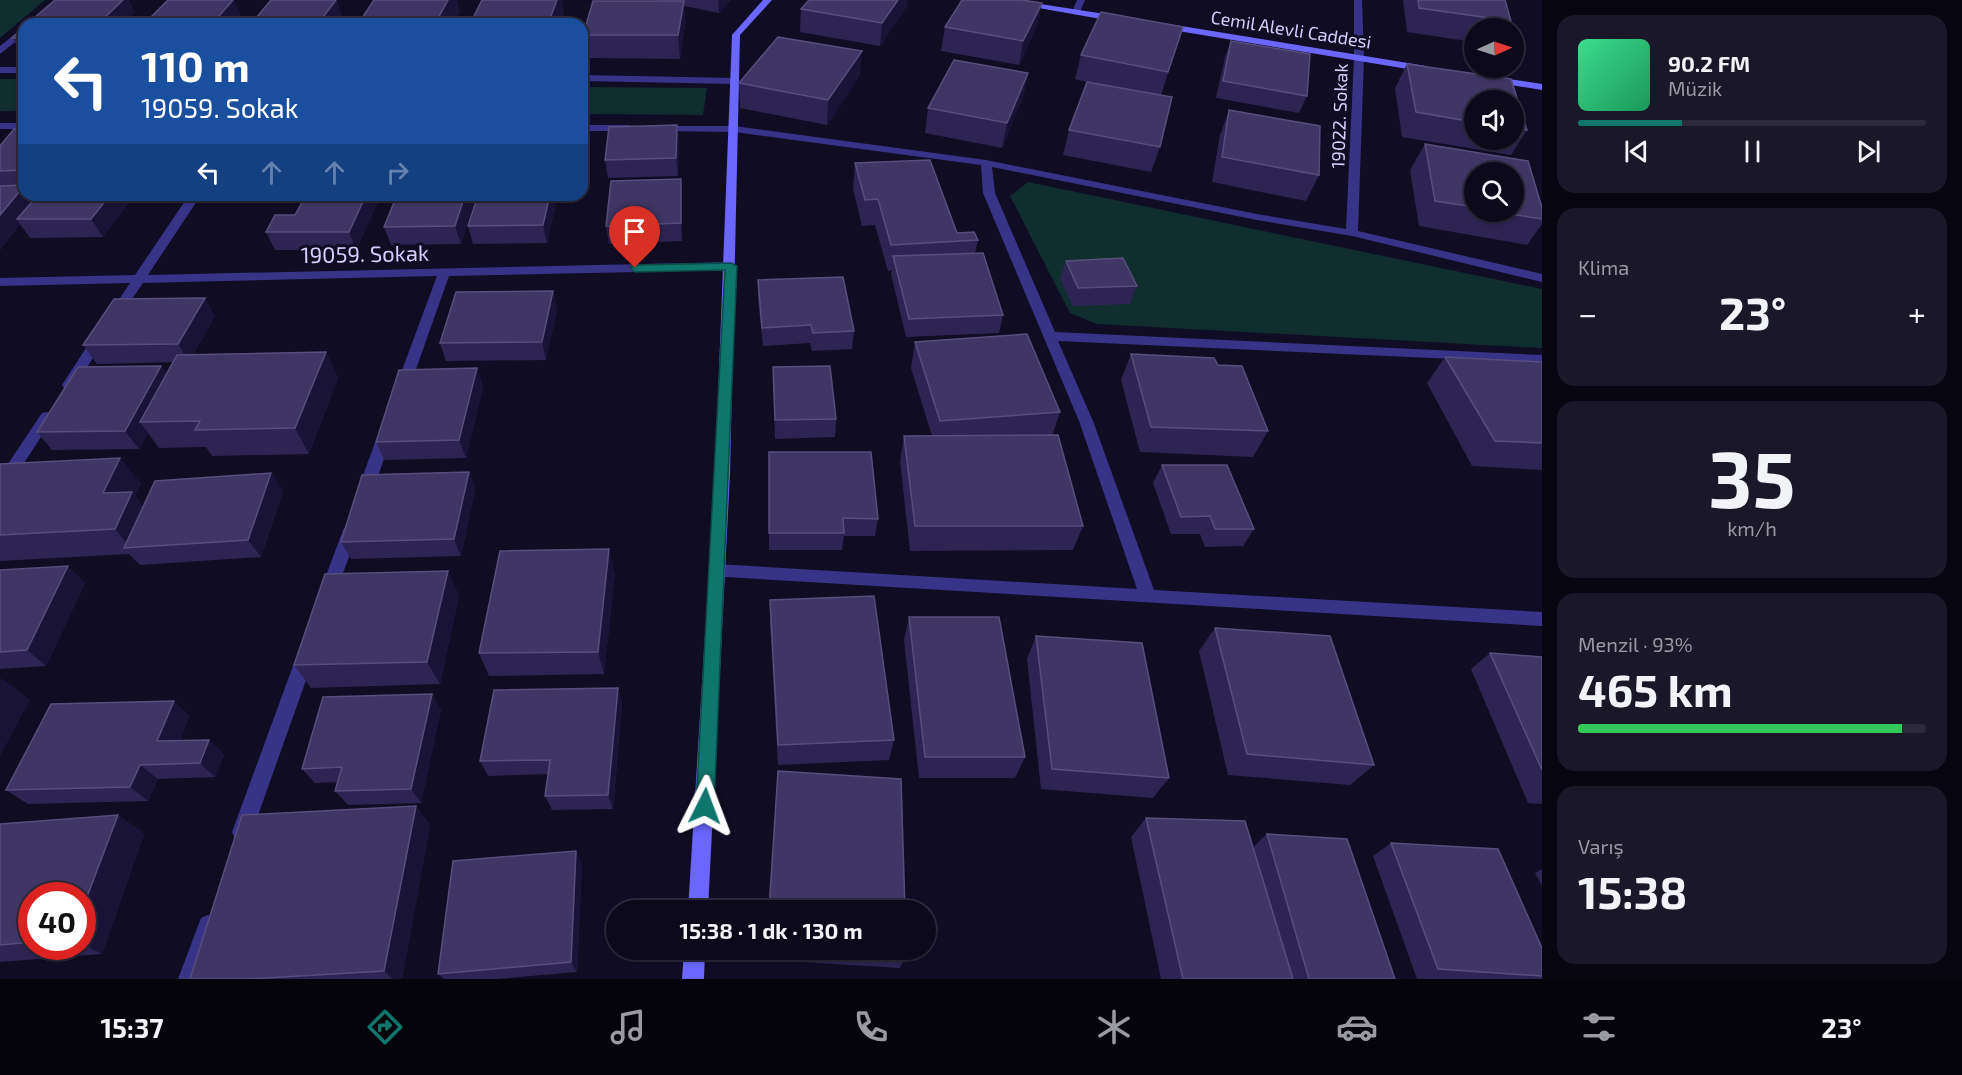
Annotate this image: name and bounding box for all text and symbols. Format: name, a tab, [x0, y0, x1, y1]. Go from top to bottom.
street label: Cemil Alevli Caddesi	[1209, 5, 1373, 53]
north arrow	[1464, 18, 1524, 78]
map controls	[1464, 18, 1524, 222]
text: 110 m	[141, 40, 250, 90]
icon: left	[42, 42, 120, 120]
text: 90.2 FM	[1668, 50, 1750, 76]
street label: 19022. Sokak	[1326, 63, 1352, 169]
text: Müzik	[1668, 76, 1722, 100]
button: sound	[1464, 90, 1524, 150]
text: 19059. Sokak	[141, 91, 298, 123]
icon: previous	[1620, 135, 1653, 168]
icon: pause	[1736, 135, 1769, 168]
icon: next	[1852, 135, 1885, 168]
icon: left	[192, 156, 225, 189]
icon: ahead	[255, 156, 288, 189]
icon: ahead	[318, 156, 351, 189]
icon: right	[381, 156, 414, 189]
button: search	[1464, 162, 1524, 222]
pin	[609, 206, 660, 268]
icon: arrive	[618, 215, 651, 248]
street label: 19059. Sokak	[301, 239, 429, 267]
text: Klima	[1578, 255, 1629, 279]
text: 23°	[1719, 285, 1786, 339]
text: −	[1578, 293, 1597, 333]
text: +	[1908, 293, 1926, 333]
text: 35	[1708, 430, 1796, 524]
text: km/h	[1727, 516, 1777, 540]
text: Menzil · 93%	[1578, 632, 1693, 656]
text: 465 km	[1578, 662, 1733, 716]
position arrow	[673, 774, 737, 838]
text: Varış	[1578, 834, 1624, 858]
text: 15:38	[1578, 864, 1687, 918]
speed limit sign: 40	[18, 882, 96, 960]
text: 15:38 · 1 dk · 130 m	[679, 917, 863, 943]
icon: directions	[364, 1006, 406, 1048]
icon: music	[607, 1006, 649, 1048]
icon: phone	[850, 1006, 892, 1048]
icon: climate	[1093, 1006, 1135, 1048]
icon: car	[1336, 1006, 1378, 1048]
icon: filters	[1578, 1006, 1620, 1048]
text: 15:37	[100, 1011, 163, 1043]
text: 23°	[1821, 1011, 1862, 1043]

